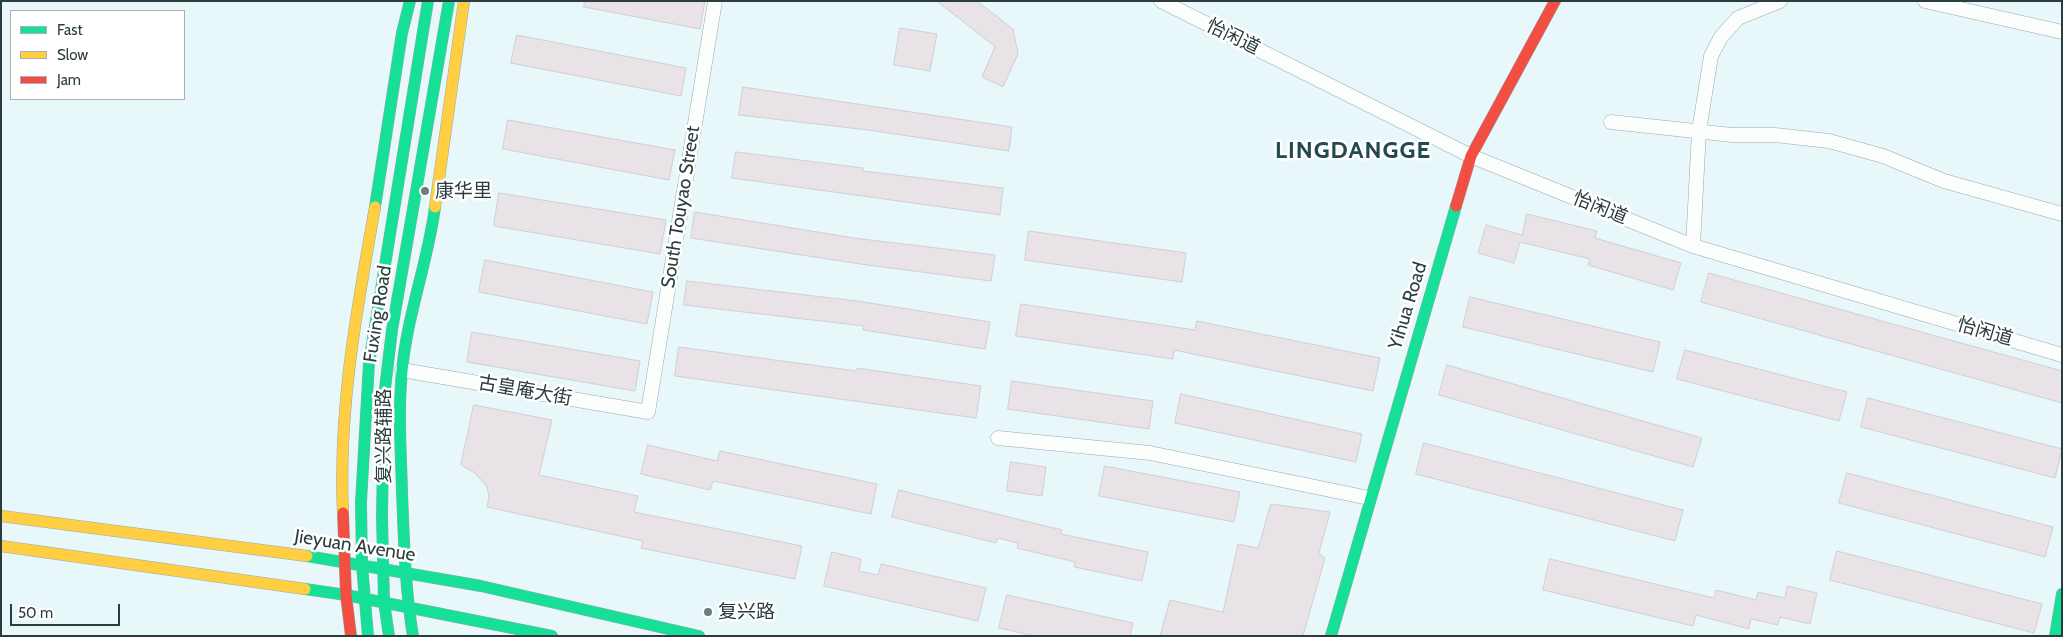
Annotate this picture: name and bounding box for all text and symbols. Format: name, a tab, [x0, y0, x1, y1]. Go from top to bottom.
legend	[10, 10, 185, 100]
street label: 怡闲道	[1202, 14, 1264, 60]
text: Fast	[57, 21, 82, 39]
text: Slow	[57, 46, 88, 64]
text: Jam	[57, 71, 81, 89]
street label: South Touyao Street	[657, 124, 705, 290]
district label: LINGDANGGE	[1274, 137, 1432, 165]
place label: 康华里	[435, 180, 492, 202]
marker: 康华里	[419, 185, 431, 197]
street label: 怡闲道	[1569, 187, 1631, 229]
street label: Yihua Road	[1384, 259, 1432, 353]
street label: Fuxing Road	[359, 264, 397, 364]
street label: 怡闲道	[1954, 313, 2016, 351]
street label: 古皇庵大街	[476, 372, 574, 410]
street label: 复兴路辅路	[373, 389, 395, 483]
street label: Jieyuan Avenue	[293, 525, 417, 567]
scale bar	[12, 594, 122, 626]
place label: 复兴路	[718, 601, 775, 623]
text: 50 m	[18, 604, 53, 622]
marker: 复兴路	[702, 606, 714, 618]

